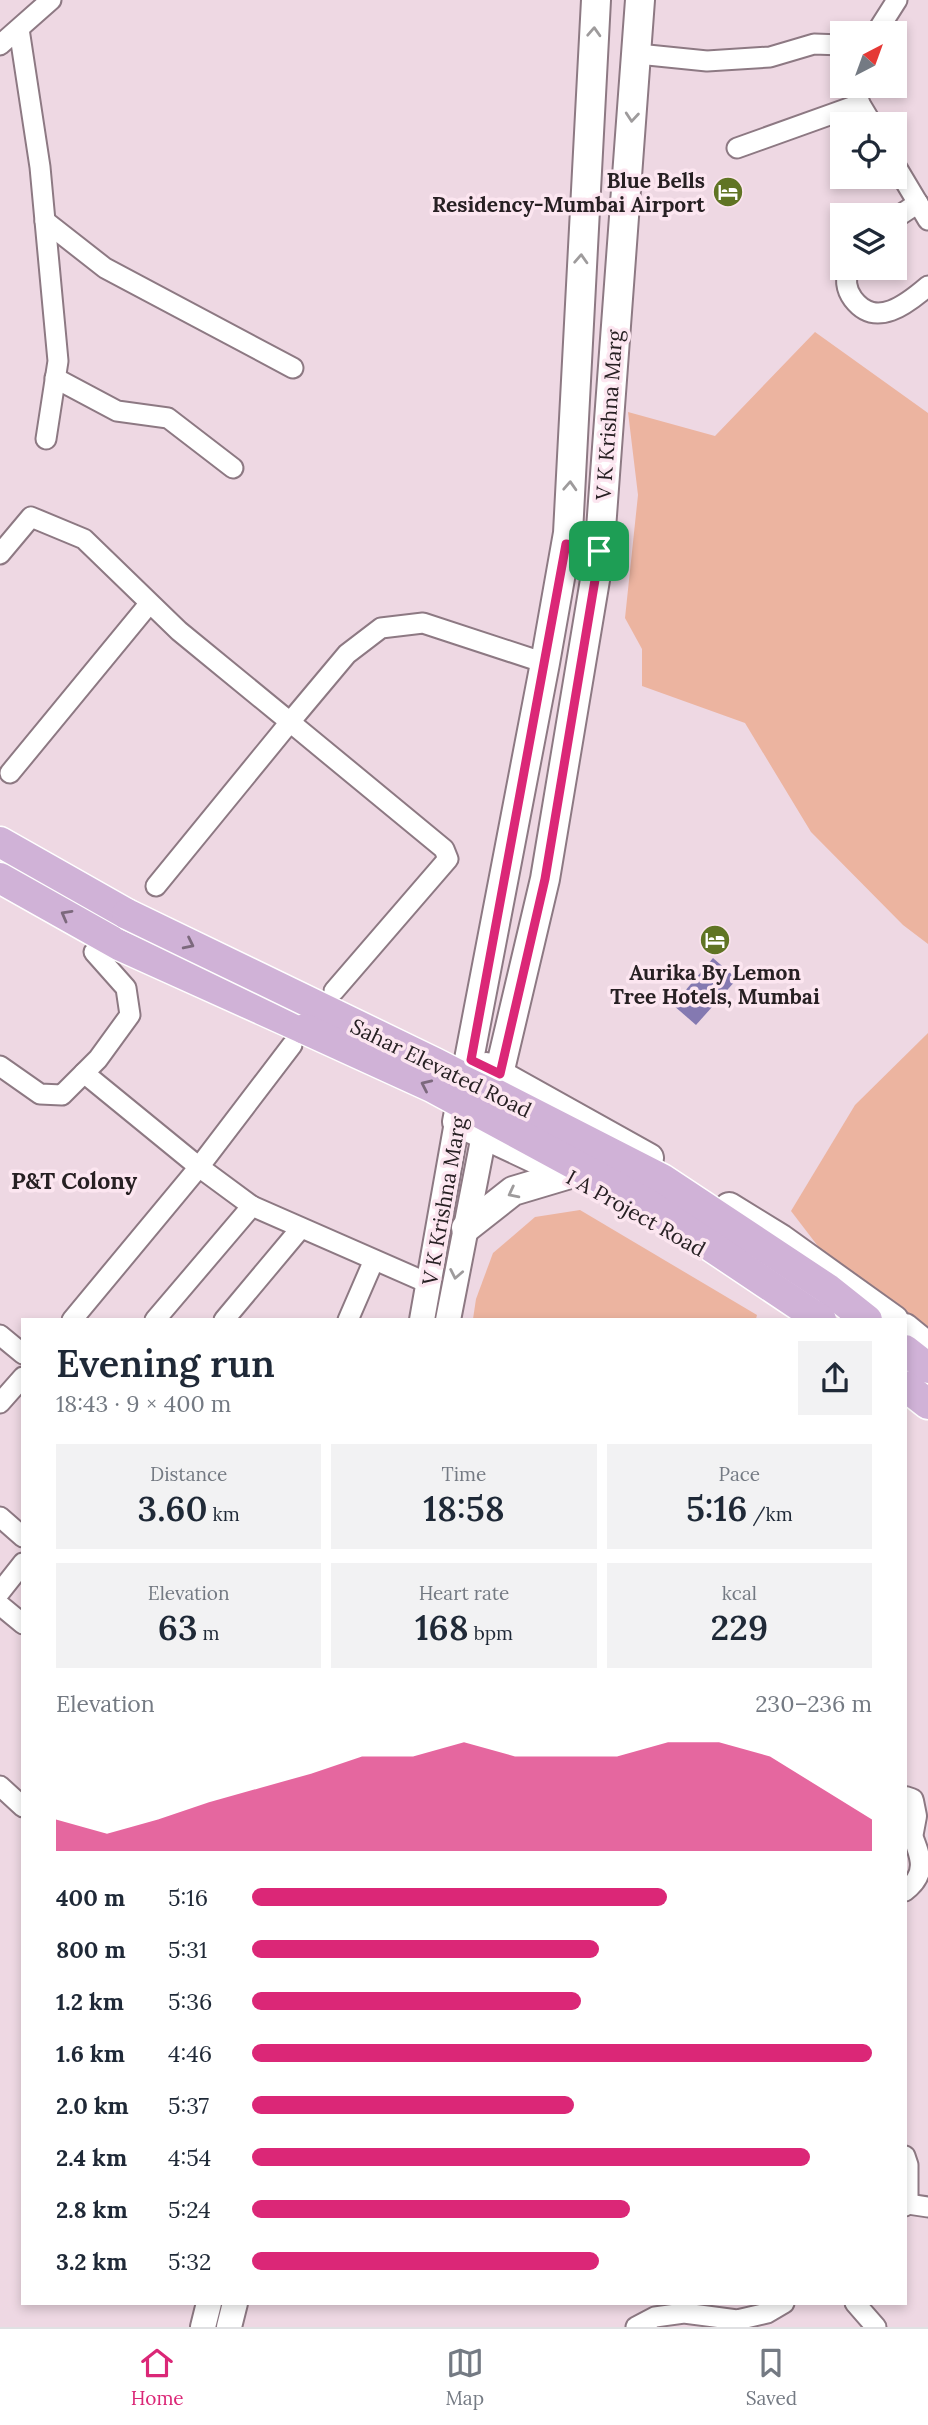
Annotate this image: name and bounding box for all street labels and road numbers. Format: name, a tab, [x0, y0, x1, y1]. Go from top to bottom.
street label: V K Krishna Marg	[590, 329, 628, 502]
street label: Sahar Elevated Road	[346, 1012, 536, 1124]
street label: V K Krishna Marg	[416, 1114, 472, 1288]
street label: I A Project Road	[562, 1164, 710, 1262]

